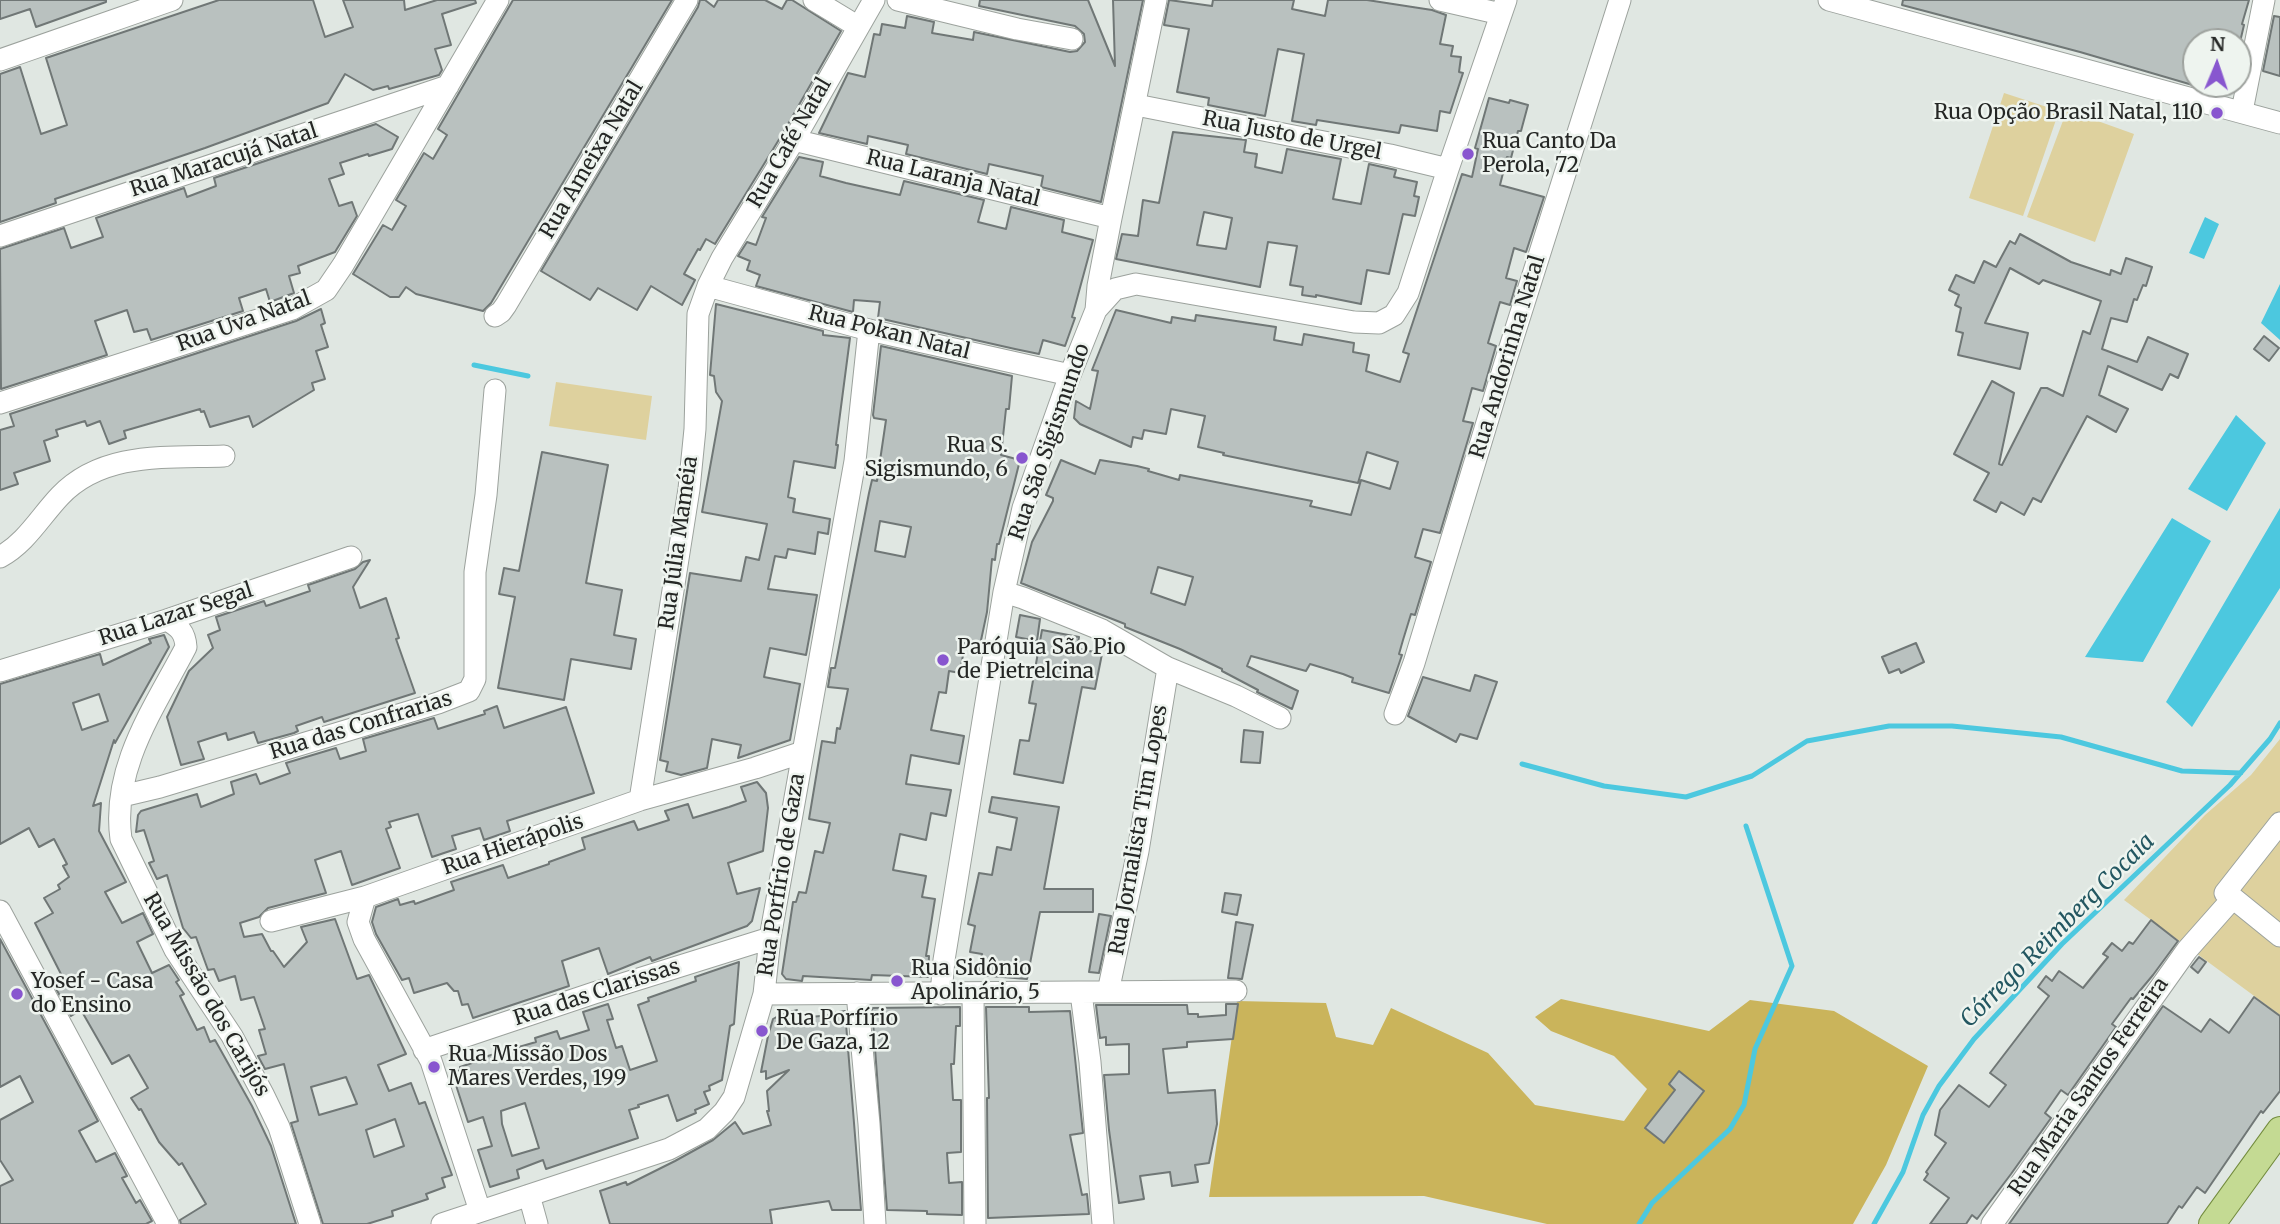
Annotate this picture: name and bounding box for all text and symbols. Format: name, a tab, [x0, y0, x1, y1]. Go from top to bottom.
north arrow	[2182, 28, 2252, 98]
text: N	[2210, 32, 2226, 56]
street label: Rua Café Natal	[743, 74, 837, 212]
street label: Rua Ameixa Natal	[535, 77, 649, 243]
place label: Rua Opção Brasil Natal, 110	[1934, 100, 2203, 126]
marker: Rua Opção Brasil Natal, 110	[2209, 105, 2225, 121]
street label: Rua Justo de Urgel	[1200, 106, 1384, 166]
street label: Rua Maracujá Natal	[127, 119, 321, 203]
place label: Rua Canto Da Perola, 72	[1482, 129, 1617, 179]
street label: Rua Laranja Natal	[863, 145, 1043, 213]
marker: Rua Canto Da Perola, 72	[1460, 146, 1476, 162]
street label: Rua Andorinha Natal	[1465, 252, 1551, 462]
street label: Rua Uva Natal	[174, 286, 314, 358]
street label: Rua Pokan Natal	[806, 301, 972, 365]
street label: Rua São Sigismundo	[1005, 340, 1095, 544]
place label: Rua S. Sigismundo, 6	[864, 433, 1008, 483]
marker: Rua S. Sigismundo, 6	[1014, 450, 1030, 466]
street label: Rua Júlia Maméia	[654, 454, 704, 632]
street label: Rua Lazar Segal	[96, 578, 256, 652]
place label: Paróquia São Pio de Pietrelcina	[957, 635, 1125, 685]
marker: Paróquia São Pio de Pietrelcina	[935, 652, 951, 668]
street label: Rua das Confrarias	[267, 686, 455, 766]
street label: Rua Jornalista Tim Lopes	[1105, 703, 1173, 957]
street label: Rua Porfírio de Gaza	[753, 772, 811, 978]
street label: Rua Hierápolis	[439, 809, 587, 881]
water label: Córrego Reimberg Cocaia	[1955, 828, 2161, 1034]
street label: Rua Missão dos Carijós	[137, 889, 275, 1101]
street label: Rua das Clarissas	[511, 954, 683, 1032]
place label: Rua Sidônio Apolinário, 5	[911, 956, 1040, 1006]
place label: Yosef - Casa do Ensino	[31, 969, 154, 1019]
marker: Rua Sidônio Apolinário, 5	[889, 973, 905, 989]
street label: Rua Maria Santos Ferreira	[2004, 973, 2174, 1201]
marker: Yosef - Casa do Ensino	[9, 986, 25, 1002]
place label: Rua Porfírio De Gaza, 12	[776, 1006, 898, 1056]
marker: Rua Porfírio De Gaza, 12	[754, 1023, 770, 1039]
place label: Rua Missão Dos Mares Verdes, 199	[448, 1042, 626, 1092]
marker: Rua Missão Dos Mares Verdes, 199	[426, 1059, 442, 1075]

